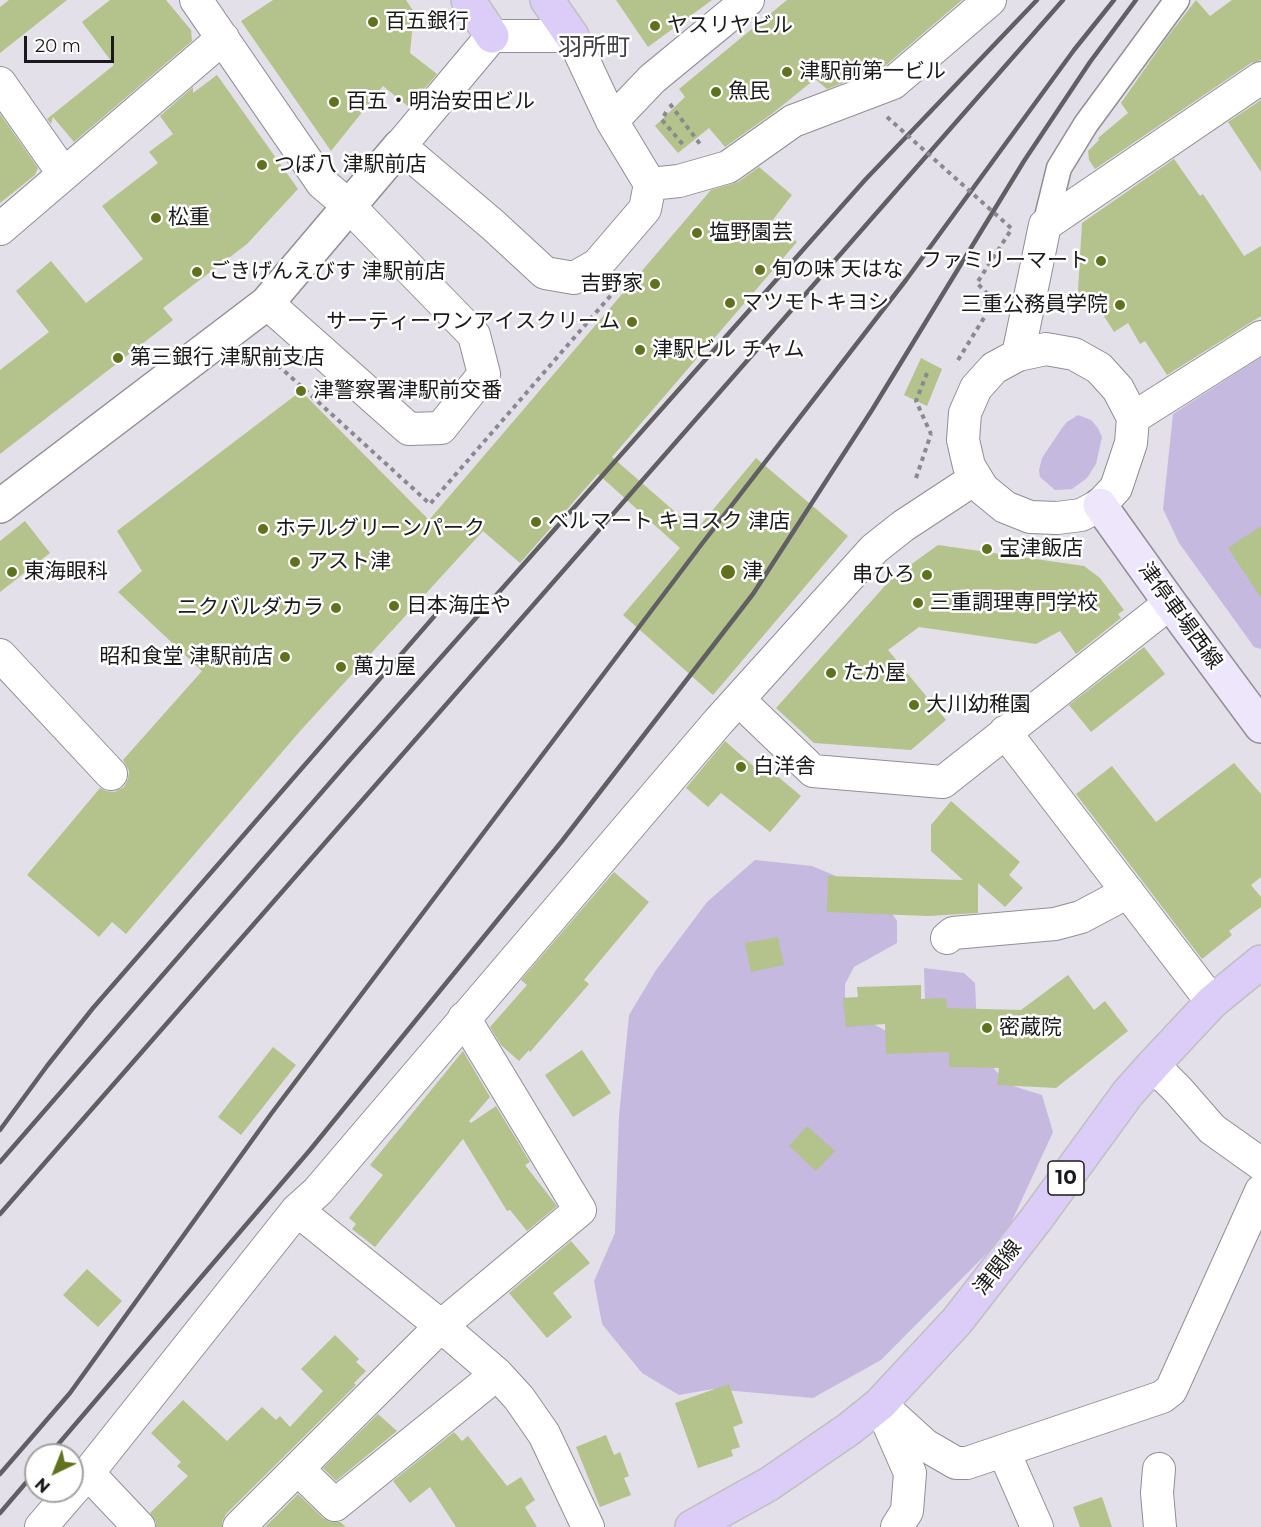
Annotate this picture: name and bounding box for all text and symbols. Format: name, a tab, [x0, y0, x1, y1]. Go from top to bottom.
place label: 百五銀行	[385, 9, 469, 35]
place label: ヤスリヤビル	[667, 13, 793, 39]
marker: 百五銀行	[366, 15, 380, 29]
marker: ヤスリヤビル	[648, 19, 662, 33]
scale bar	[27, 24, 117, 62]
district label: 羽所町	[558, 34, 630, 62]
text: 20 m	[35, 35, 81, 57]
place label: 津駅前第一ビル	[799, 59, 946, 85]
marker: 津駅前第一ビル	[780, 65, 794, 79]
place label: 魚民	[728, 79, 770, 105]
marker: 魚民	[709, 85, 723, 99]
place label: 百五・明治安田ビル	[346, 89, 535, 115]
marker: 百五・明治安田ビル	[327, 95, 341, 109]
place label: つぼ八 津駅前店	[274, 152, 427, 178]
marker: つぼ八 津駅前店	[255, 158, 269, 172]
place label: 松重	[168, 205, 210, 231]
marker: 松重	[149, 211, 163, 225]
place label: 塩野園芸	[709, 220, 793, 246]
marker: 塩野園芸	[690, 226, 704, 240]
place label: ファミリーマート	[921, 248, 1089, 274]
marker: ファミリーマート	[1094, 254, 1108, 268]
place label: 旬の味 天はな	[772, 257, 904, 283]
place label: ごきげんえびす 津駅前店	[209, 259, 446, 285]
marker: 旬の味 天はな	[753, 263, 767, 277]
marker: ごきげんえびす 津駅前店	[190, 265, 204, 279]
place label: 吉野家	[580, 271, 643, 297]
marker: 吉野家	[648, 277, 662, 291]
place label: マツモトキヨシ	[742, 290, 889, 316]
place label: 三重公務員学院	[961, 292, 1108, 318]
marker: マツモトキヨシ	[723, 296, 737, 310]
marker: 三重公務員学院	[1113, 298, 1127, 312]
place label: サーティーワンアイスクリーム	[326, 309, 620, 335]
marker: サーティーワンアイスクリーム	[625, 315, 639, 329]
place label: 津駅ビル チャム	[652, 337, 805, 363]
marker: 津駅ビル チャム	[633, 343, 647, 357]
place label: 第三銀行 津駅前支店	[130, 345, 325, 371]
marker: 第三銀行 津駅前支店	[111, 351, 125, 365]
place label: 津警察署津駅前交番	[313, 378, 502, 404]
marker: 津警察署津駅前交番	[294, 384, 308, 398]
place label: ベルマート キヨスク 津店	[548, 509, 790, 535]
marker: ベルマート キヨスク 津店	[529, 515, 543, 529]
place label: ホテルグリーンパーク	[275, 516, 485, 542]
marker: ホテルグリーンパーク	[256, 522, 270, 536]
place label: 宝津飯店	[999, 536, 1083, 562]
marker: 宝津飯店	[980, 542, 994, 556]
place label: アスト津	[307, 549, 391, 575]
marker: アスト津	[288, 555, 302, 569]
street label: 津停車場西線	[1133, 558, 1227, 674]
place label: 東海眼科	[24, 559, 108, 585]
place label: 津	[742, 559, 763, 585]
place label: 串ひろ	[852, 562, 915, 588]
marker: 津	[719, 563, 737, 581]
marker: 東海眼科	[5, 565, 19, 579]
marker: 串ひろ	[920, 568, 934, 582]
place label: 三重調理専門学校	[930, 590, 1098, 616]
place label: 日本海庄や	[406, 593, 511, 619]
place label: ニクバルダカラ	[177, 595, 324, 621]
marker: 三重調理専門学校	[911, 596, 925, 610]
marker: 日本海庄や	[387, 599, 401, 613]
marker: ニクバルダカラ	[329, 601, 343, 615]
place label: 昭和食堂 津駅前店	[99, 644, 273, 670]
marker: 昭和食堂 津駅前店	[278, 650, 292, 664]
place label: 萬力屋	[353, 654, 416, 680]
marker: 萬力屋	[334, 660, 348, 674]
place label: たか屋	[843, 660, 906, 686]
marker: たか屋	[824, 666, 838, 680]
place label: 大川幼稚園	[926, 692, 1031, 718]
marker: 大川幼稚園	[907, 698, 921, 712]
place label: 白洋舎	[753, 754, 816, 780]
marker: 白洋舎	[734, 760, 748, 774]
place label: 密蔵院	[999, 1015, 1062, 1041]
marker: 密蔵院	[980, 1021, 994, 1035]
road number: 10	[1048, 1161, 1084, 1195]
street label: 津関線	[969, 1235, 1027, 1301]
north arrow	[24, 1443, 84, 1503]
text: N	[32, 1474, 54, 1496]

